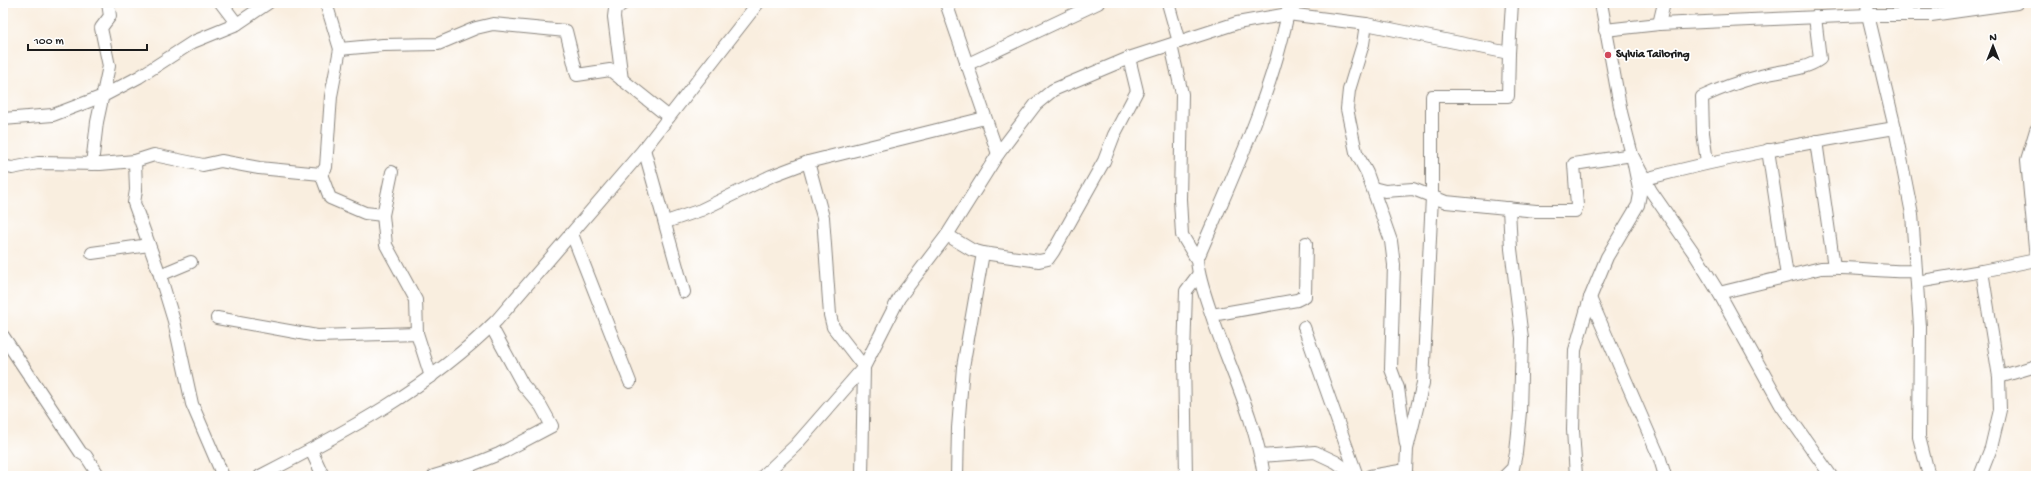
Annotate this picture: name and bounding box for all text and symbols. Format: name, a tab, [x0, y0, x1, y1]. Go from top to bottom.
scale bar	[28, 26, 147, 52]
north arrow	[1973, 26, 2013, 66]
text: N	[1989, 32, 1997, 44]
text: 100 m	[33, 35, 64, 49]
place label: Sylvia Tailoring	[1616, 48, 1690, 62]
marker: Sylvia Tailoring	[1603, 50, 1613, 60]

